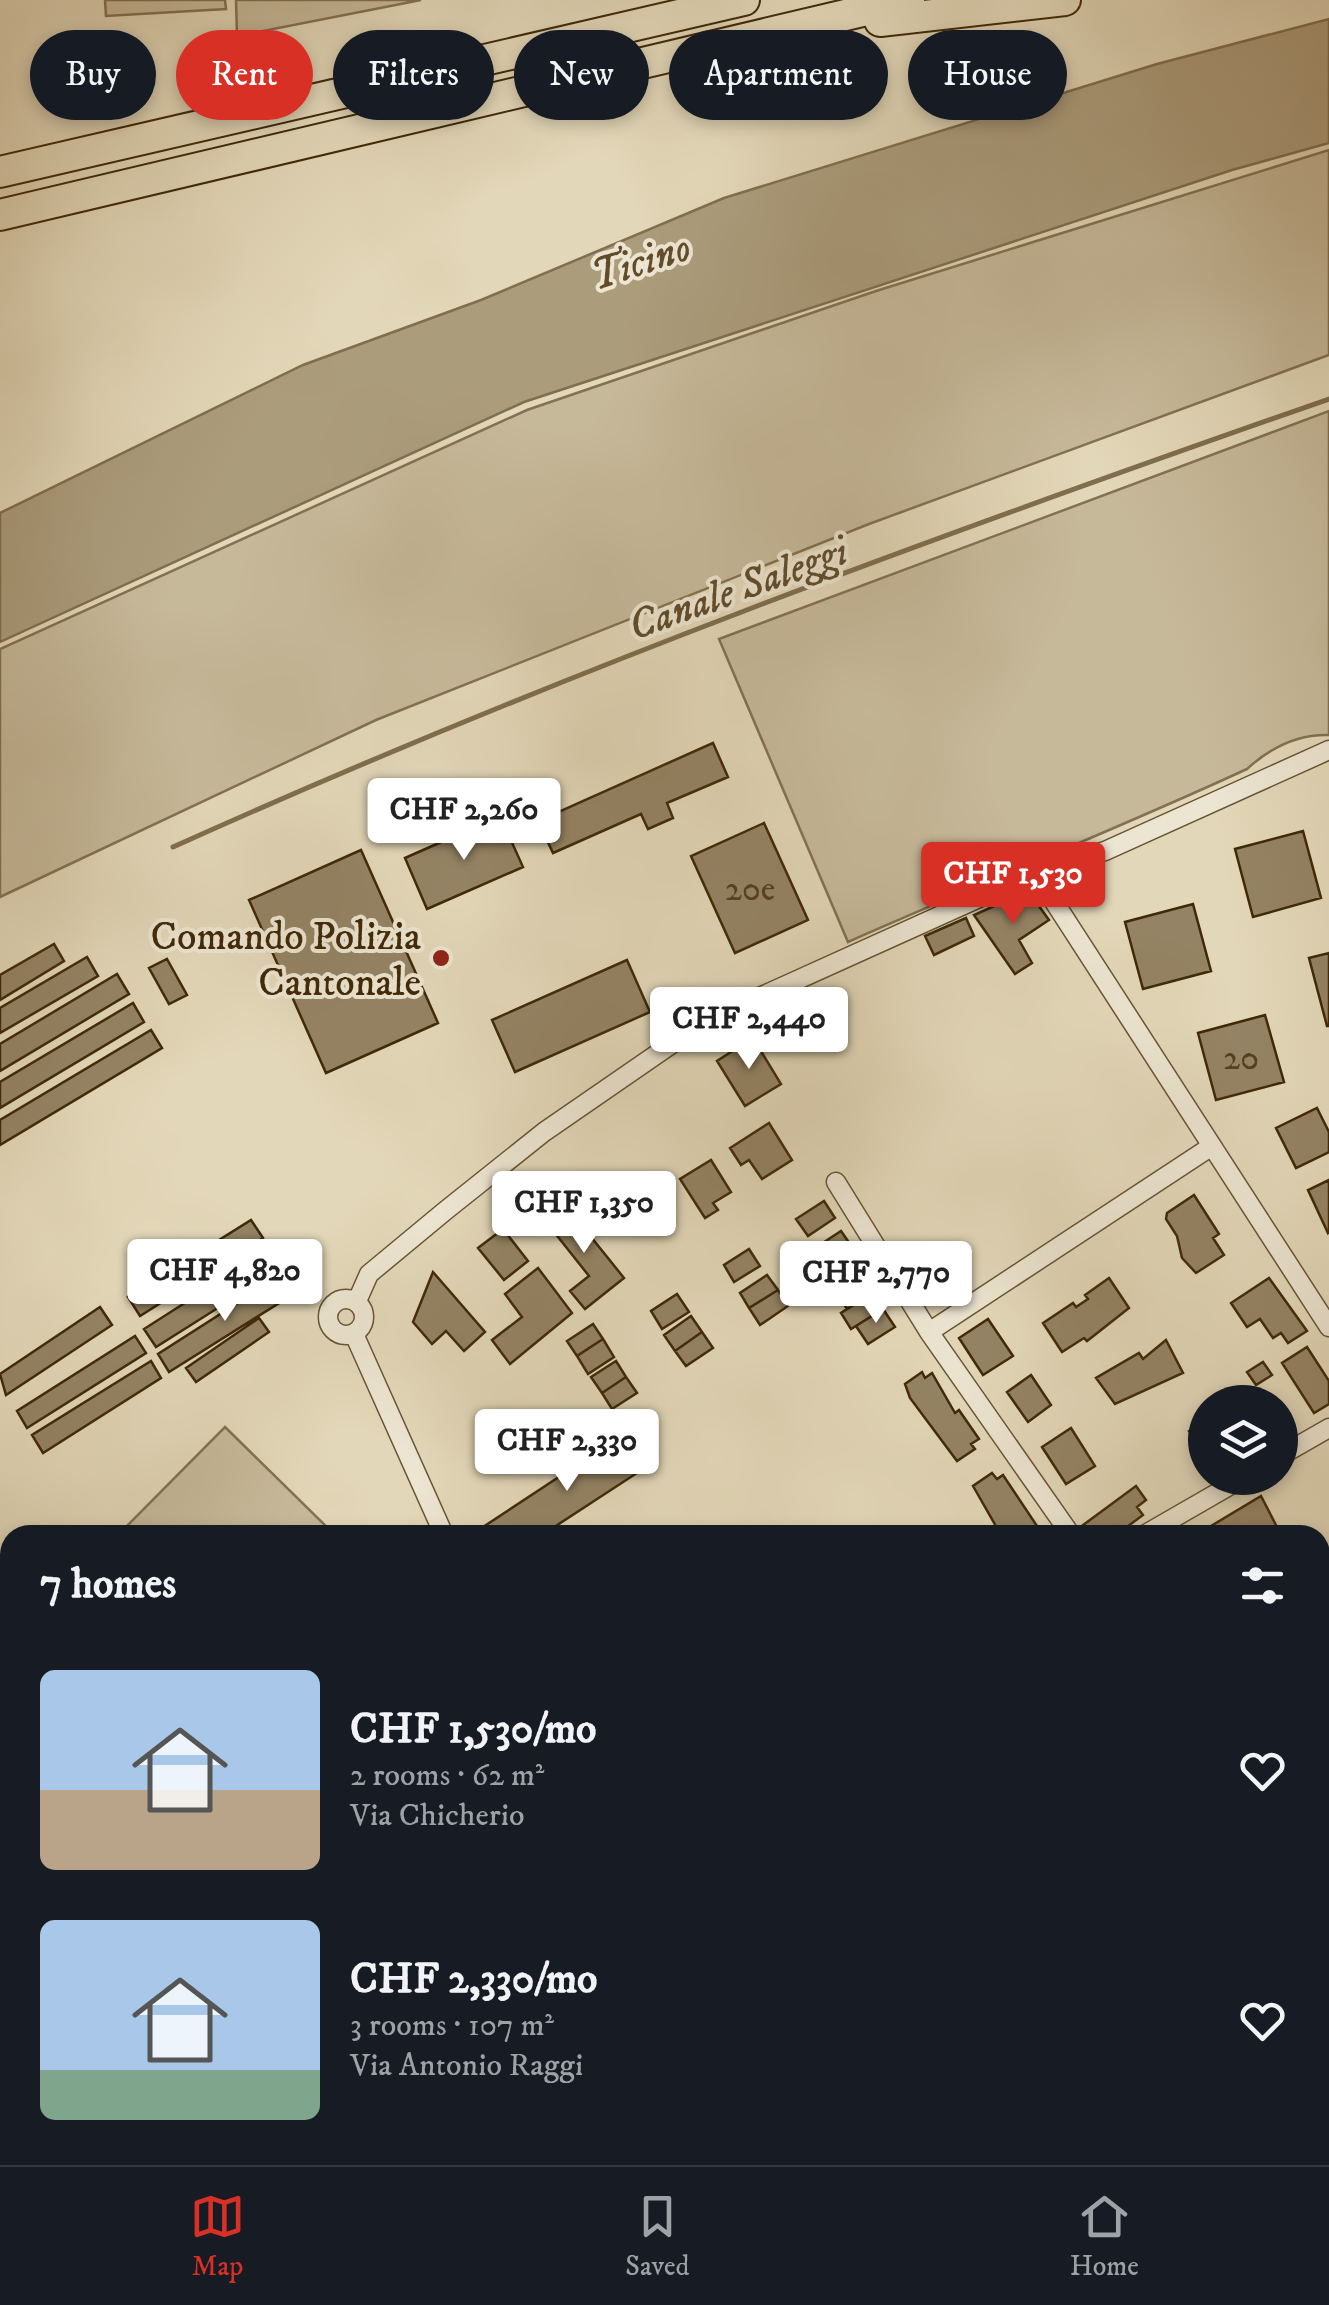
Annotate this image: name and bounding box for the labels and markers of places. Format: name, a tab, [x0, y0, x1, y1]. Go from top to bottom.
pin: CHF 2,260	[350, 778, 578, 863]
pin: CHF 1,530	[899, 842, 1127, 927]
place label: Comando Polizia Cantonale	[150, 913, 421, 1009]
marker: Comando Polizia Cantonale	[430, 947, 452, 969]
pin: CHF 2,440	[635, 987, 863, 1072]
pin: CHF 1,350	[470, 1171, 698, 1256]
pin: CHF 4,820	[111, 1239, 339, 1324]
pin: CHF 2,770	[762, 1241, 990, 1326]
pin: CHF 2,330	[453, 1409, 681, 1494]

